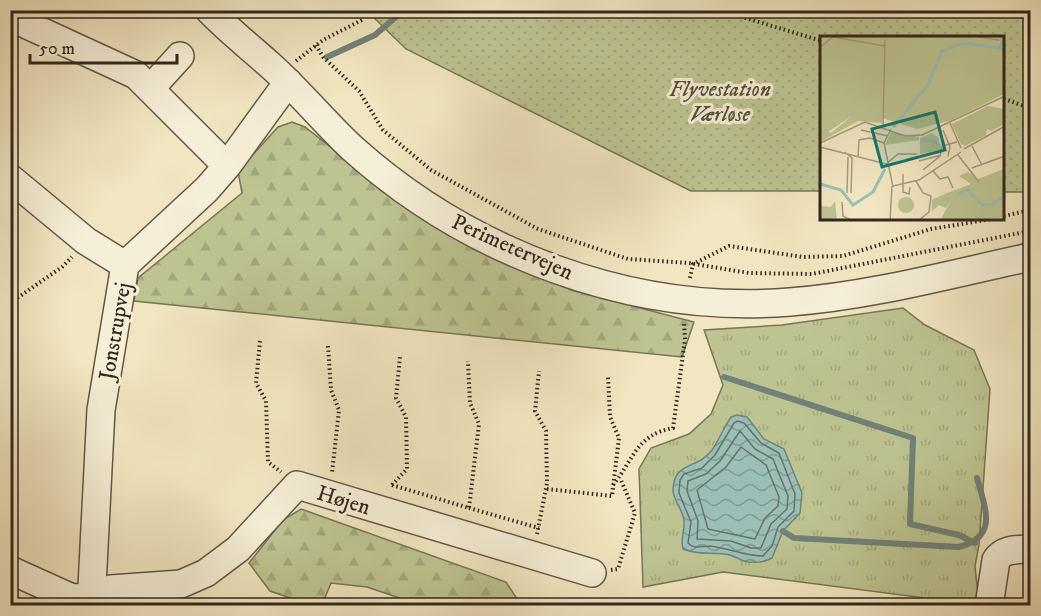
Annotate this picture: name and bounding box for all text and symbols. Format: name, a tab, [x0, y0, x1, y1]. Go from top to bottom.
scale bar	[30, 27, 177, 65]
inset map	[820, 36, 1005, 220]
text: 50 m	[39, 38, 75, 60]
park label: Flyvestation Værløse	[669, 76, 771, 128]
street label: Perimetervejen	[447, 209, 578, 286]
street label: Jonstrupvej	[93, 280, 137, 384]
street label: Højen	[313, 480, 374, 521]

